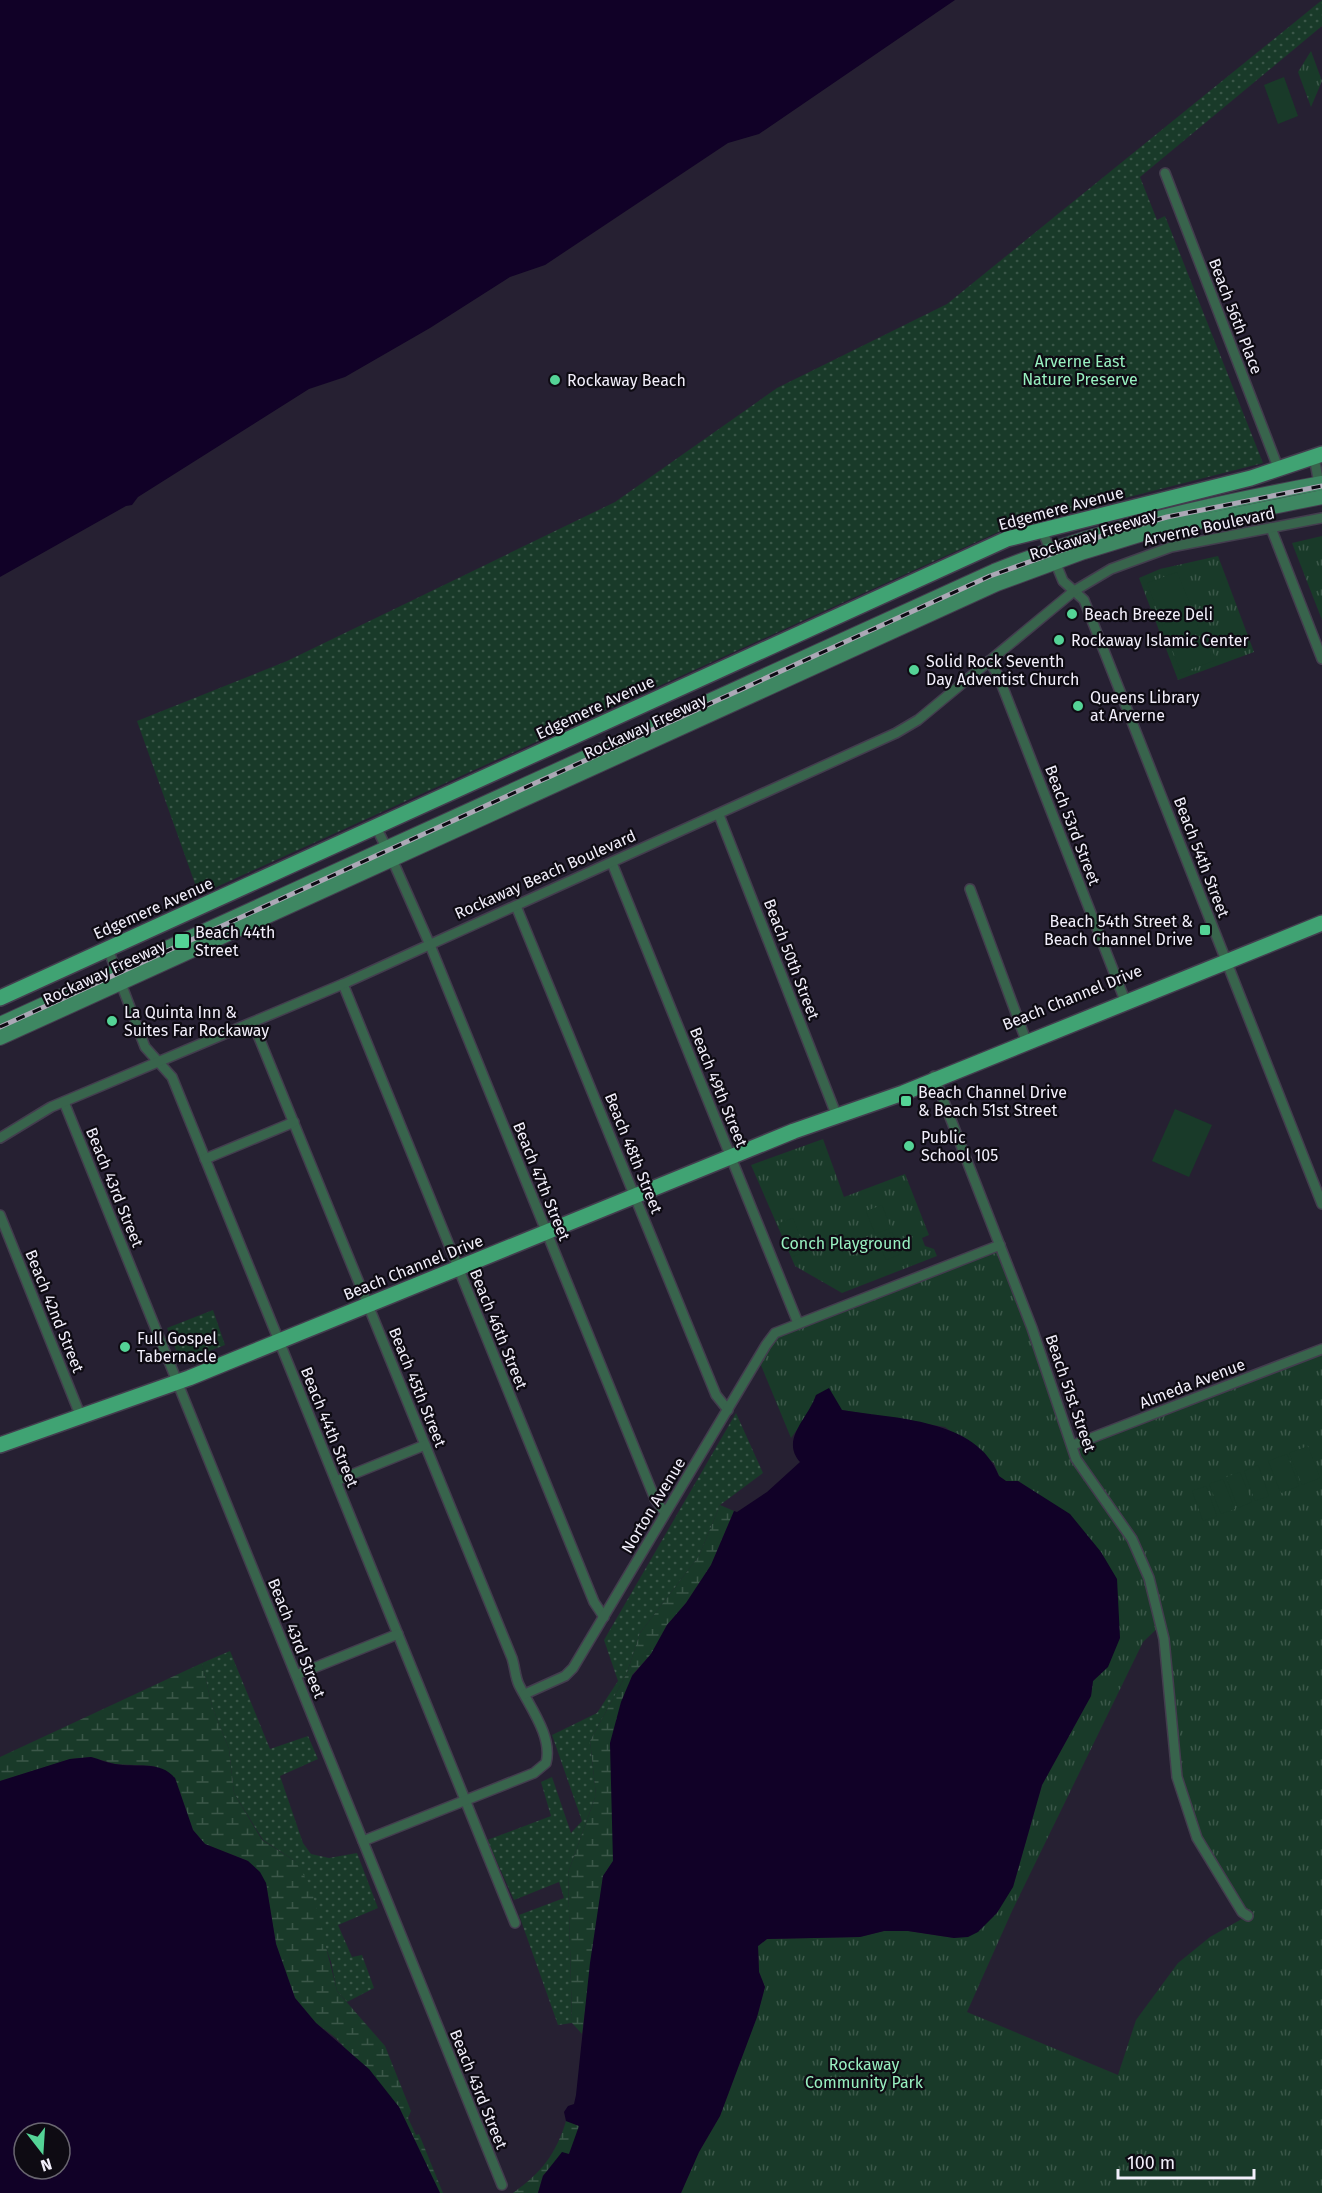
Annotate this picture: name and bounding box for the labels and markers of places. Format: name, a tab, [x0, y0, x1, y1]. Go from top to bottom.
place label: Rockaway Beach	[567, 371, 686, 390]
marker: Rockaway Beach	[548, 373, 562, 387]
place label: Beach Breeze Deli	[1084, 605, 1213, 624]
marker: Beach Breeze Deli	[1065, 607, 1079, 621]
place label: Rockaway Islamic Center	[1071, 631, 1249, 650]
marker: Rockaway Islamic Center	[1052, 633, 1066, 647]
place label: Solid Rock Seventh Day Adventist Church	[926, 652, 1079, 689]
marker: Solid Rock Seventh Day Adventist Church	[907, 663, 921, 677]
place label: Queens Library at Arverne	[1090, 688, 1199, 725]
marker: Queens Library at Arverne	[1071, 699, 1085, 713]
place label: Beach 54th Street & Beach Channel Drive	[1044, 912, 1193, 949]
place label: Beach 44th Street	[195, 923, 275, 960]
marker: Beach 54th Street & Beach Channel Drive	[1198, 923, 1212, 937]
marker: Beach 44th Street	[173, 932, 191, 950]
place label: La Quinta Inn & Suites Far Rockaway	[124, 1003, 269, 1040]
marker: La Quinta Inn & Suites Far Rockaway	[105, 1014, 119, 1028]
place label: Beach Channel Drive & Beach 51st Street	[918, 1083, 1067, 1120]
marker: Beach Channel Drive & Beach 51st Street	[899, 1094, 913, 1108]
place label: Public School 105	[921, 1128, 998, 1165]
marker: Public School 105	[902, 1139, 916, 1153]
place label: Full Gospel Tabernacle	[137, 1329, 217, 1366]
marker: Full Gospel Tabernacle	[118, 1340, 132, 1354]

